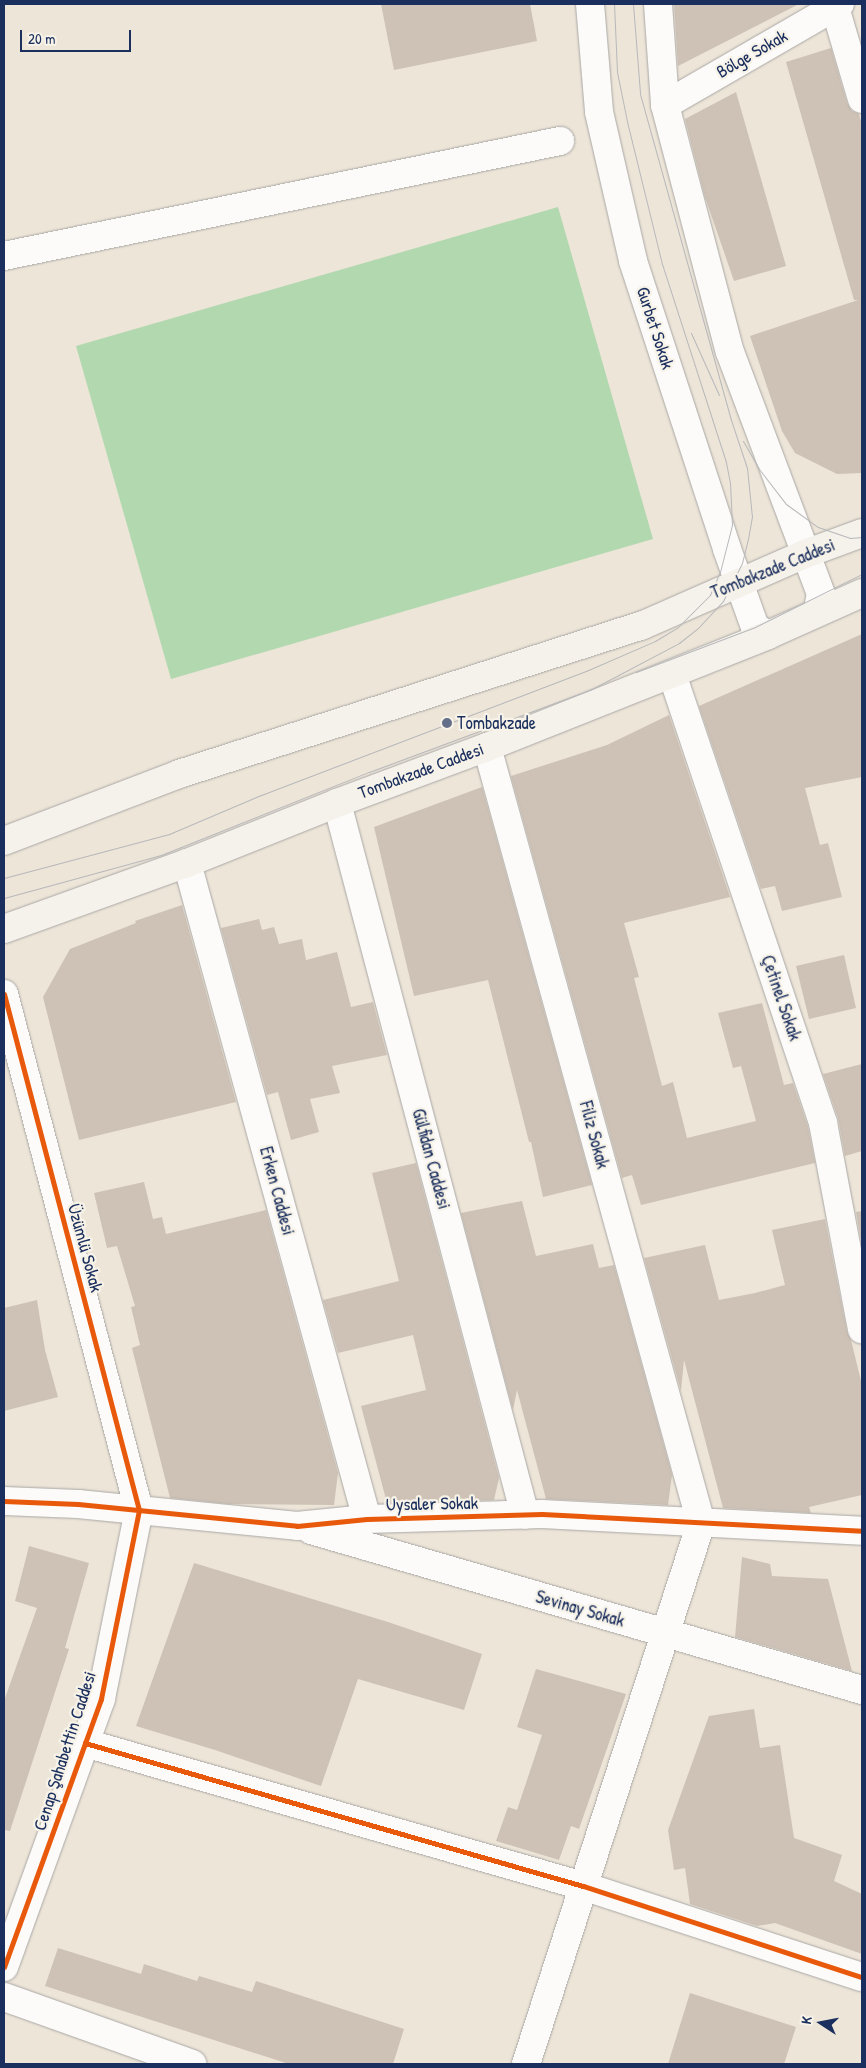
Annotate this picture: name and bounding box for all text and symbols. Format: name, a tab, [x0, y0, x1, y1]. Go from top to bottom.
scale bar	[22, 20, 134, 52]
street label: Bölge Sokak	[713, 25, 791, 83]
text: 20 m	[28, 28, 55, 49]
street label: Gurbet Sokak	[632, 284, 678, 372]
street label: Tombakzade Caddesi	[708, 534, 838, 604]
place label: Tombakzade	[457, 712, 536, 734]
marker: Tombakzade	[441, 717, 453, 729]
street label: Tombakzade Caddesi	[355, 738, 487, 804]
street label: Çetinel Sokak	[756, 952, 806, 1044]
street label: Filiz Sokak	[575, 1099, 613, 1171]
street label: Gülfidan Caddesi	[407, 1106, 455, 1212]
street label: Erken Caddesi	[255, 1144, 299, 1238]
street label: Üzümlü Sokak	[63, 1201, 107, 1295]
street label: Uysaler Sokak	[386, 1492, 478, 1516]
street label: Sevinay Sokak	[533, 1586, 627, 1632]
street label: Cenap Şahabettin Caddesi	[29, 1669, 101, 1833]
north arrow	[796, 1998, 846, 2048]
text: K	[796, 2015, 816, 2025]

